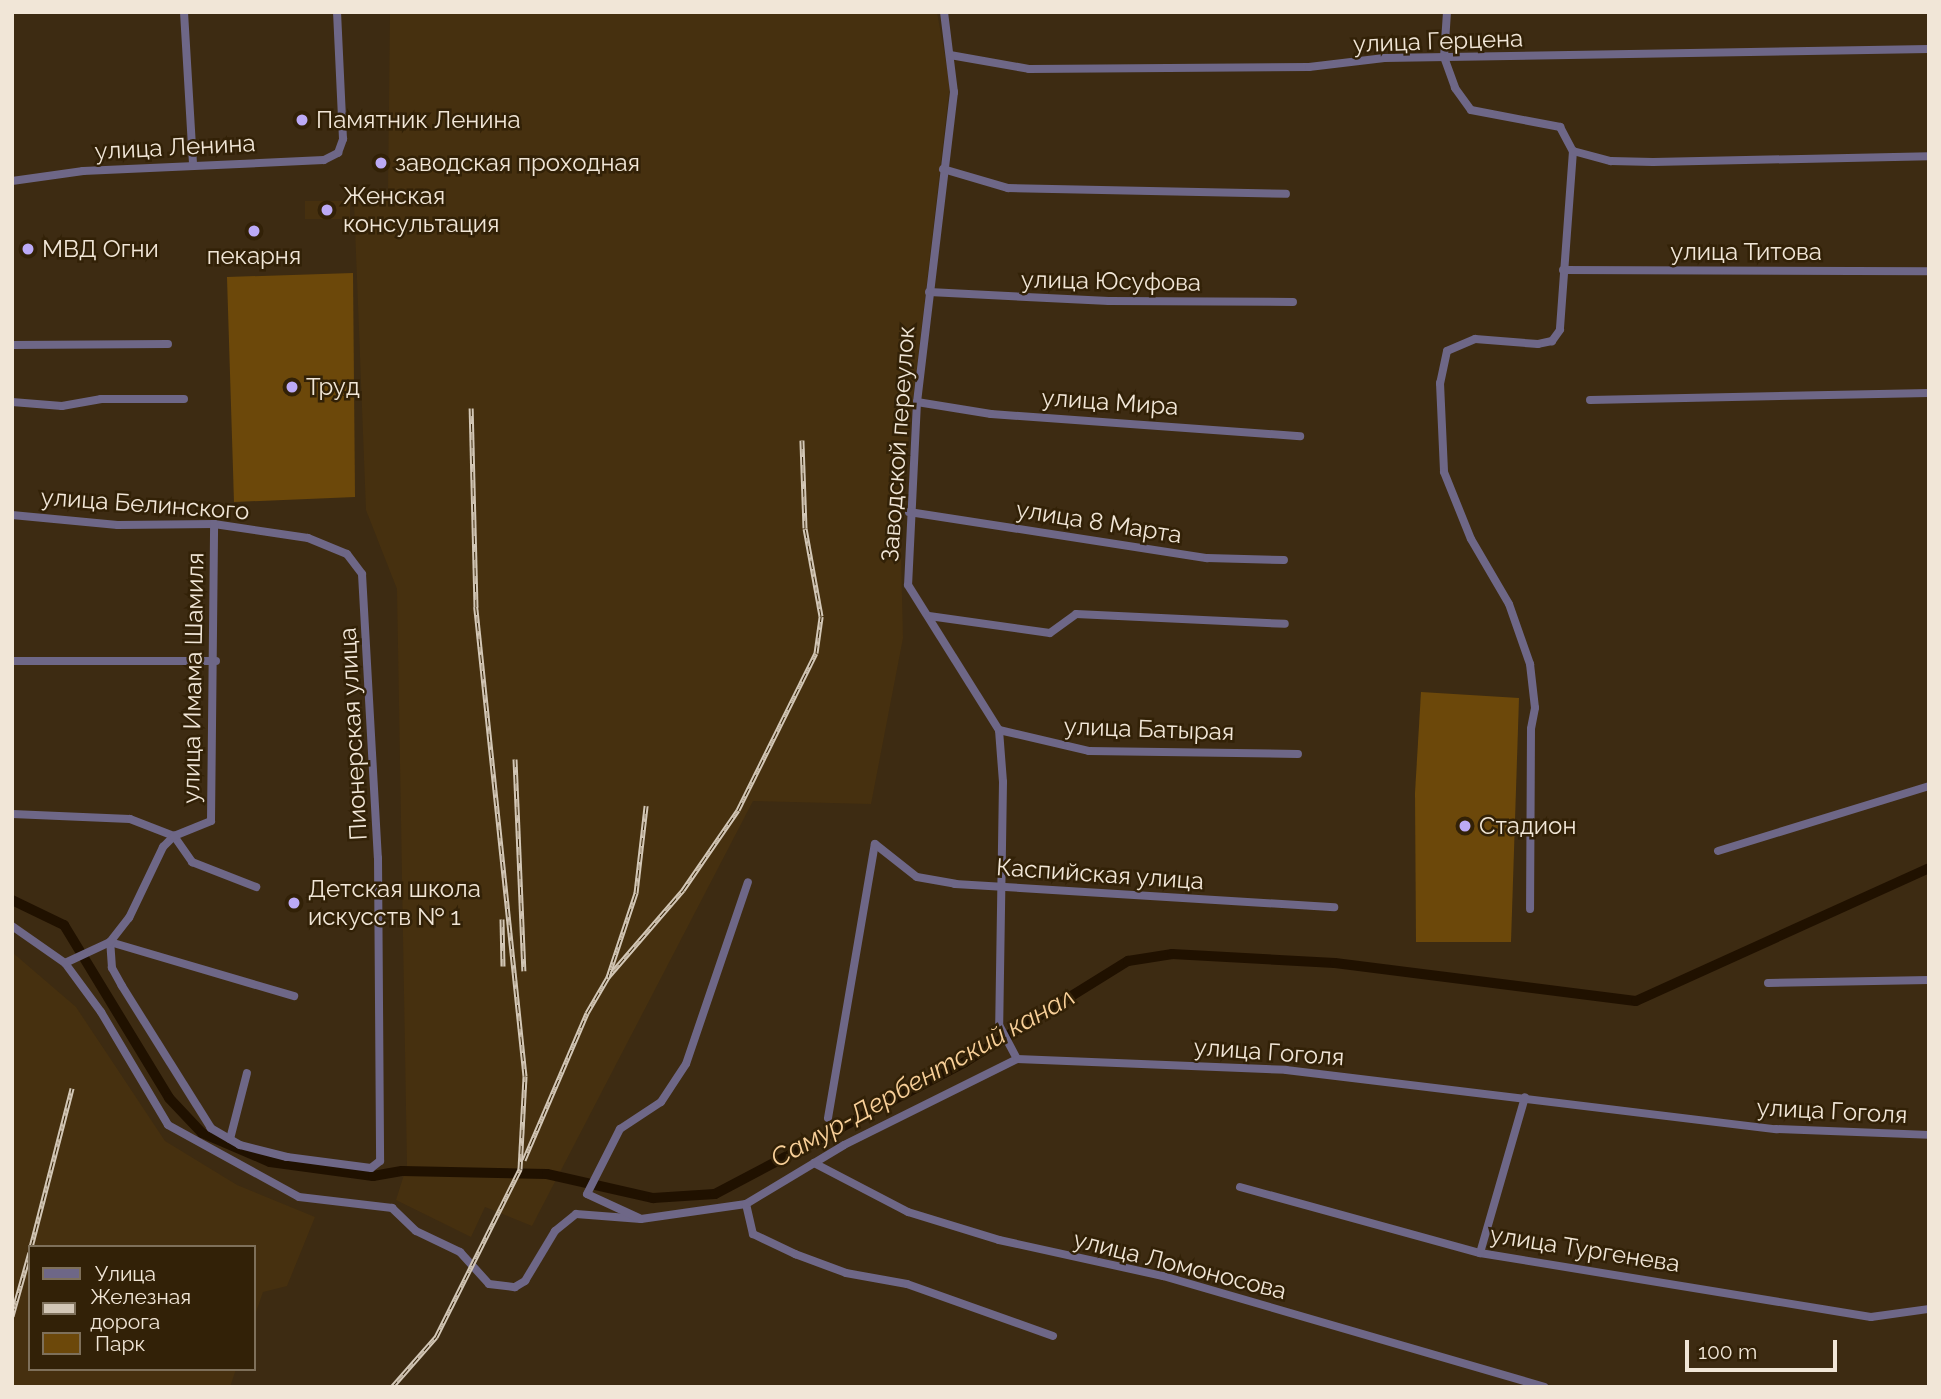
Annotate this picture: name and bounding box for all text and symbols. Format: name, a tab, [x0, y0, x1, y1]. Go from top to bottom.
street label: улица Герцена	[1352, 24, 1524, 58]
place label: Памятник Ленина	[316, 106, 521, 134]
marker: Памятник Ленина	[294, 112, 310, 128]
street label: улица Ленина	[94, 128, 256, 166]
place label: заводская проходная	[395, 149, 640, 177]
marker: заводская проходная	[373, 155, 389, 171]
place label: Женская консультация	[343, 182, 499, 238]
marker: Женская консультация	[317, 200, 337, 220]
marker: пекарня	[246, 223, 262, 239]
place label: МВД Огни	[42, 235, 159, 263]
street label: улица Титова	[1670, 238, 1822, 266]
marker: МВД Огни	[20, 241, 36, 257]
place label: пекарня	[207, 242, 301, 270]
street label: улица Юсуфова	[1021, 265, 1201, 297]
street label: Заводской переулок	[875, 325, 921, 563]
place label: Труд	[306, 373, 360, 401]
marker: Труд	[284, 379, 300, 395]
street label: улица Мира	[1041, 383, 1179, 421]
street label: улица Белинского	[40, 482, 250, 526]
street label: улица 8 Марта	[1014, 495, 1184, 549]
street label: улица Имама Шамиля	[176, 552, 210, 804]
street label: Пионерская улица	[333, 627, 373, 841]
street label: улица Батырая	[1063, 712, 1235, 746]
place label: Стадион	[1479, 812, 1576, 840]
marker: Стадион	[1457, 818, 1473, 834]
street label: Каспийская улица	[995, 852, 1205, 896]
place label: Детская школа искусств № 1	[308, 875, 481, 931]
marker: Детская школа искусств № 1	[286, 895, 302, 911]
water label: Самур-Дербентский канал	[765, 981, 1081, 1175]
street label: улица Гоголя	[1193, 1032, 1345, 1072]
street label: улица Гоголя	[1756, 1093, 1908, 1129]
street label: улица Тургенева	[1488, 1220, 1682, 1278]
street label: улица Ломоносова	[1071, 1225, 1289, 1305]
legend	[28, 1245, 256, 1371]
text: Улица	[95, 1261, 156, 1286]
text: Железная дорога	[90, 1284, 191, 1334]
scale bar	[1689, 1326, 1841, 1370]
text: Парк	[95, 1331, 145, 1356]
text: 100 m	[1698, 1339, 1757, 1364]

